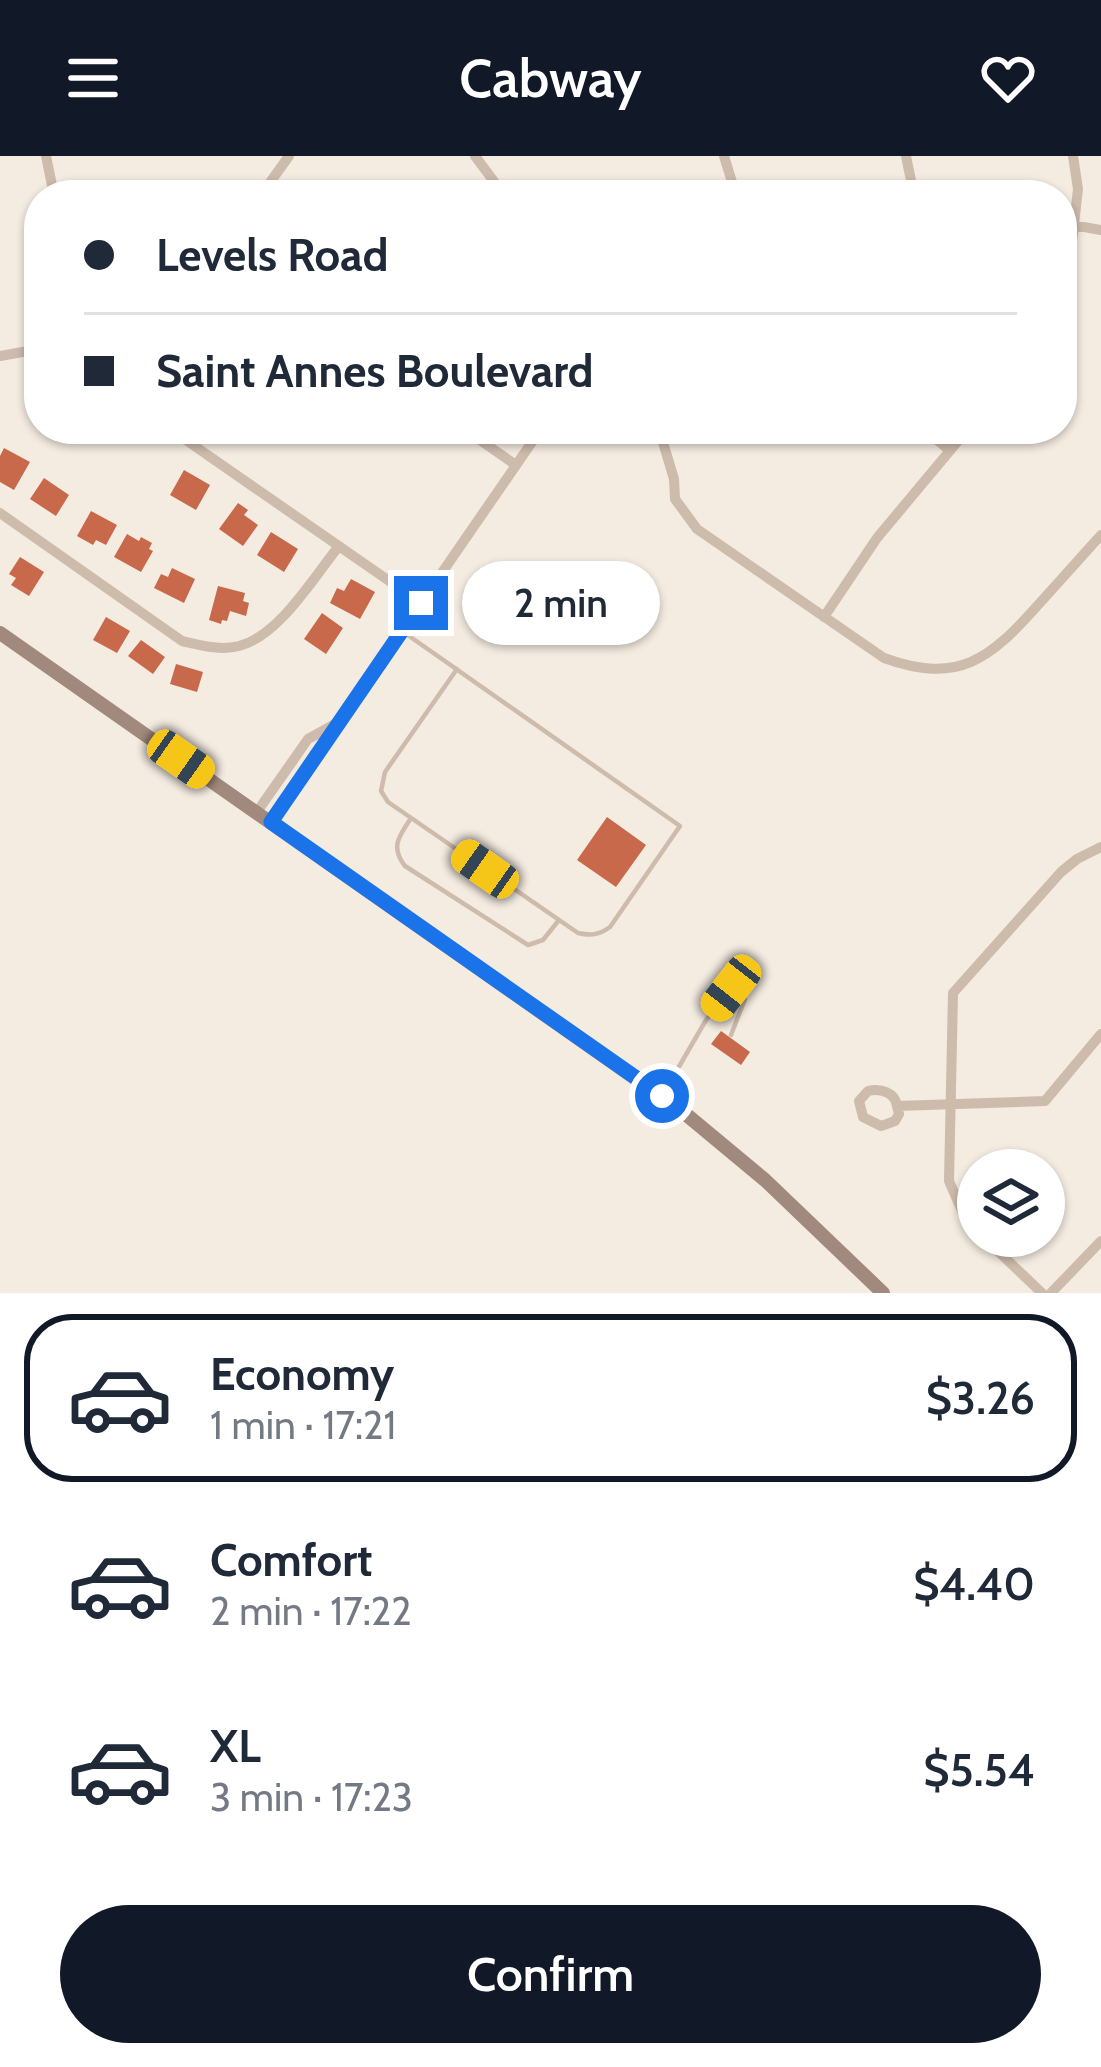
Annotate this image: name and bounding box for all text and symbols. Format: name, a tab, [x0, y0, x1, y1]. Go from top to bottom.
icon: menu	[60, 45, 126, 111]
text: Cabway	[459, 45, 642, 111]
icon: heart	[975, 45, 1041, 111]
text: Levels Road	[156, 228, 388, 282]
text: Saint Annes Boulevard	[156, 344, 594, 398]
callout: 2 min	[463, 561, 661, 645]
route end	[394, 576, 448, 630]
text: 2 min	[514, 579, 608, 627]
car	[141, 724, 221, 794]
car	[445, 834, 525, 904]
car	[695, 949, 767, 1027]
route start	[635, 1069, 689, 1123]
map controls	[957, 1149, 1065, 1257]
button: layers	[957, 1149, 1065, 1257]
icon: car	[66, 1344, 174, 1452]
text: Economy	[210, 1347, 394, 1401]
text: $3.26	[926, 1371, 1035, 1425]
text: 1 min · 17:21	[210, 1401, 396, 1449]
icon: car	[66, 1530, 174, 1638]
text: Comfort	[210, 1533, 373, 1587]
text: $4.40	[913, 1557, 1035, 1611]
text: 2 min · 17:22	[210, 1587, 412, 1635]
icon: car	[66, 1716, 174, 1824]
text: XL	[210, 1719, 261, 1773]
text: $5.54	[923, 1743, 1035, 1797]
text: 3 min · 17:23	[210, 1773, 413, 1821]
button: Confirm	[60, 1905, 1041, 2043]

